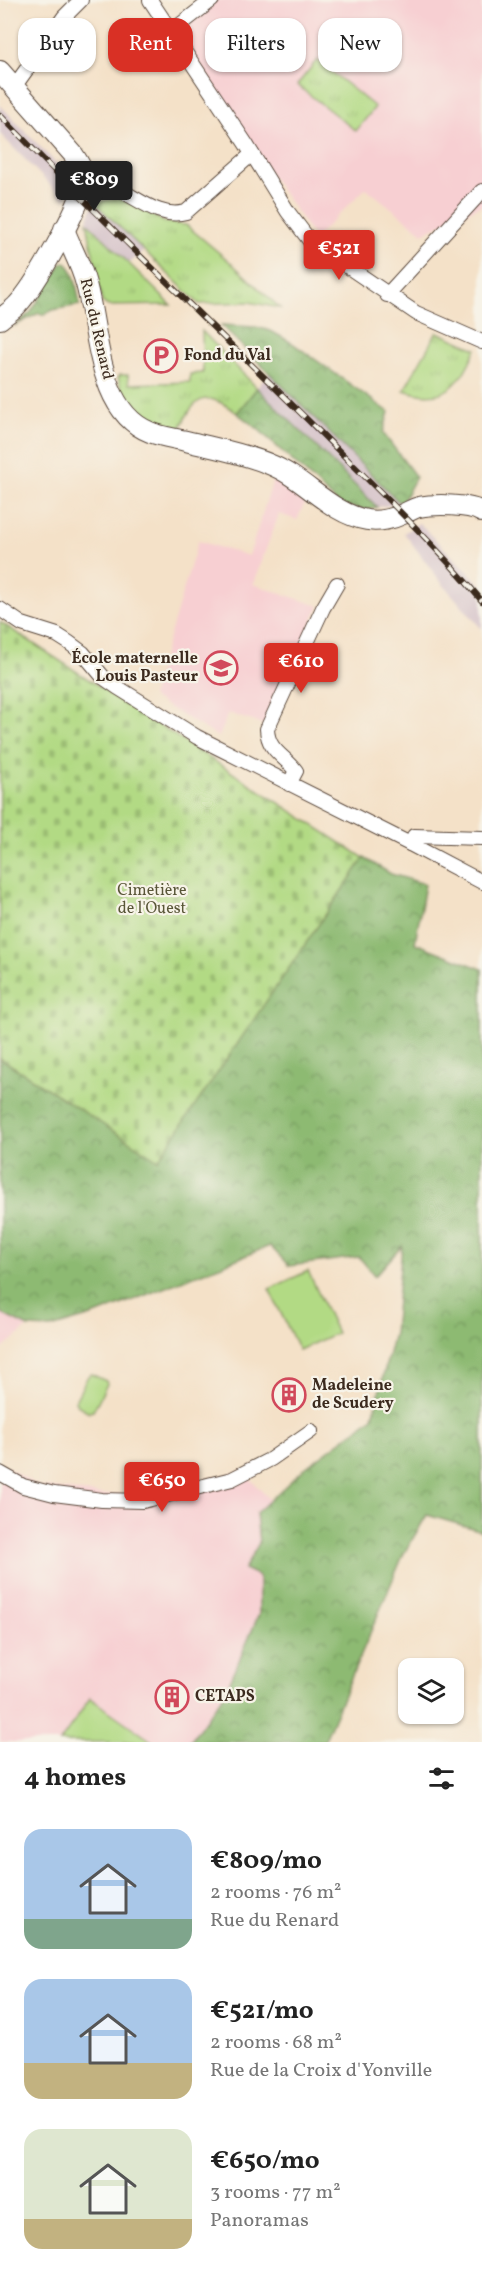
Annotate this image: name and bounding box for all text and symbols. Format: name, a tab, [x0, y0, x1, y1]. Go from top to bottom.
chip: Buy	[18, 18, 96, 72]
chip: Rent	[108, 18, 193, 72]
chip: Filters	[205, 18, 306, 72]
chip: New	[318, 18, 402, 72]
pin: €809	[58, 161, 130, 212]
text: €809	[69, 166, 119, 194]
pin: €521	[303, 230, 375, 281]
text: €521	[318, 235, 360, 263]
street label: Rue du Renard	[74, 276, 118, 382]
parking icon: Fond du Val	[143, 338, 179, 374]
place label: Fond du Val	[184, 345, 272, 367]
pin: €610	[265, 643, 337, 694]
place label: École maternelle Louis Pasteur	[71, 648, 198, 688]
text: €610	[278, 648, 324, 676]
school or university icon: École maternelle Louis Pasteur	[203, 650, 239, 686]
park label: Cimetière de l'Ouest	[117, 880, 187, 920]
place label: Madeleine de Scudery	[312, 1375, 394, 1415]
building icon: Madeleine de Scudery	[271, 1377, 307, 1413]
pin: €650	[126, 1462, 198, 1513]
text: €650	[138, 1467, 186, 1495]
map controls	[398, 1658, 464, 1724]
button: layers	[398, 1658, 464, 1724]
building icon: CETAPS	[154, 1679, 190, 1715]
place label: CETAPS	[195, 1686, 255, 1708]
text: 4 homes	[24, 1760, 126, 1796]
icon: filters	[425, 1762, 458, 1795]
text: €809/mo	[210, 1843, 322, 1879]
icon: home	[72, 1853, 144, 1925]
text: 2 rooms · 76 m²	[210, 1879, 342, 1907]
text: Rue du Renard	[210, 1907, 339, 1935]
text: €521/mo	[210, 1993, 314, 2029]
icon: home	[72, 2003, 144, 2075]
text: 2 rooms · 68 m²	[210, 2029, 342, 2057]
text: Rue de la Croix d'Yonville	[210, 2057, 432, 2085]
text: €650/mo	[210, 2143, 320, 2179]
icon: home	[72, 2153, 144, 2225]
text: 3 rooms · 77 m²	[210, 2179, 341, 2207]
text: Panoramas	[210, 2207, 309, 2235]

